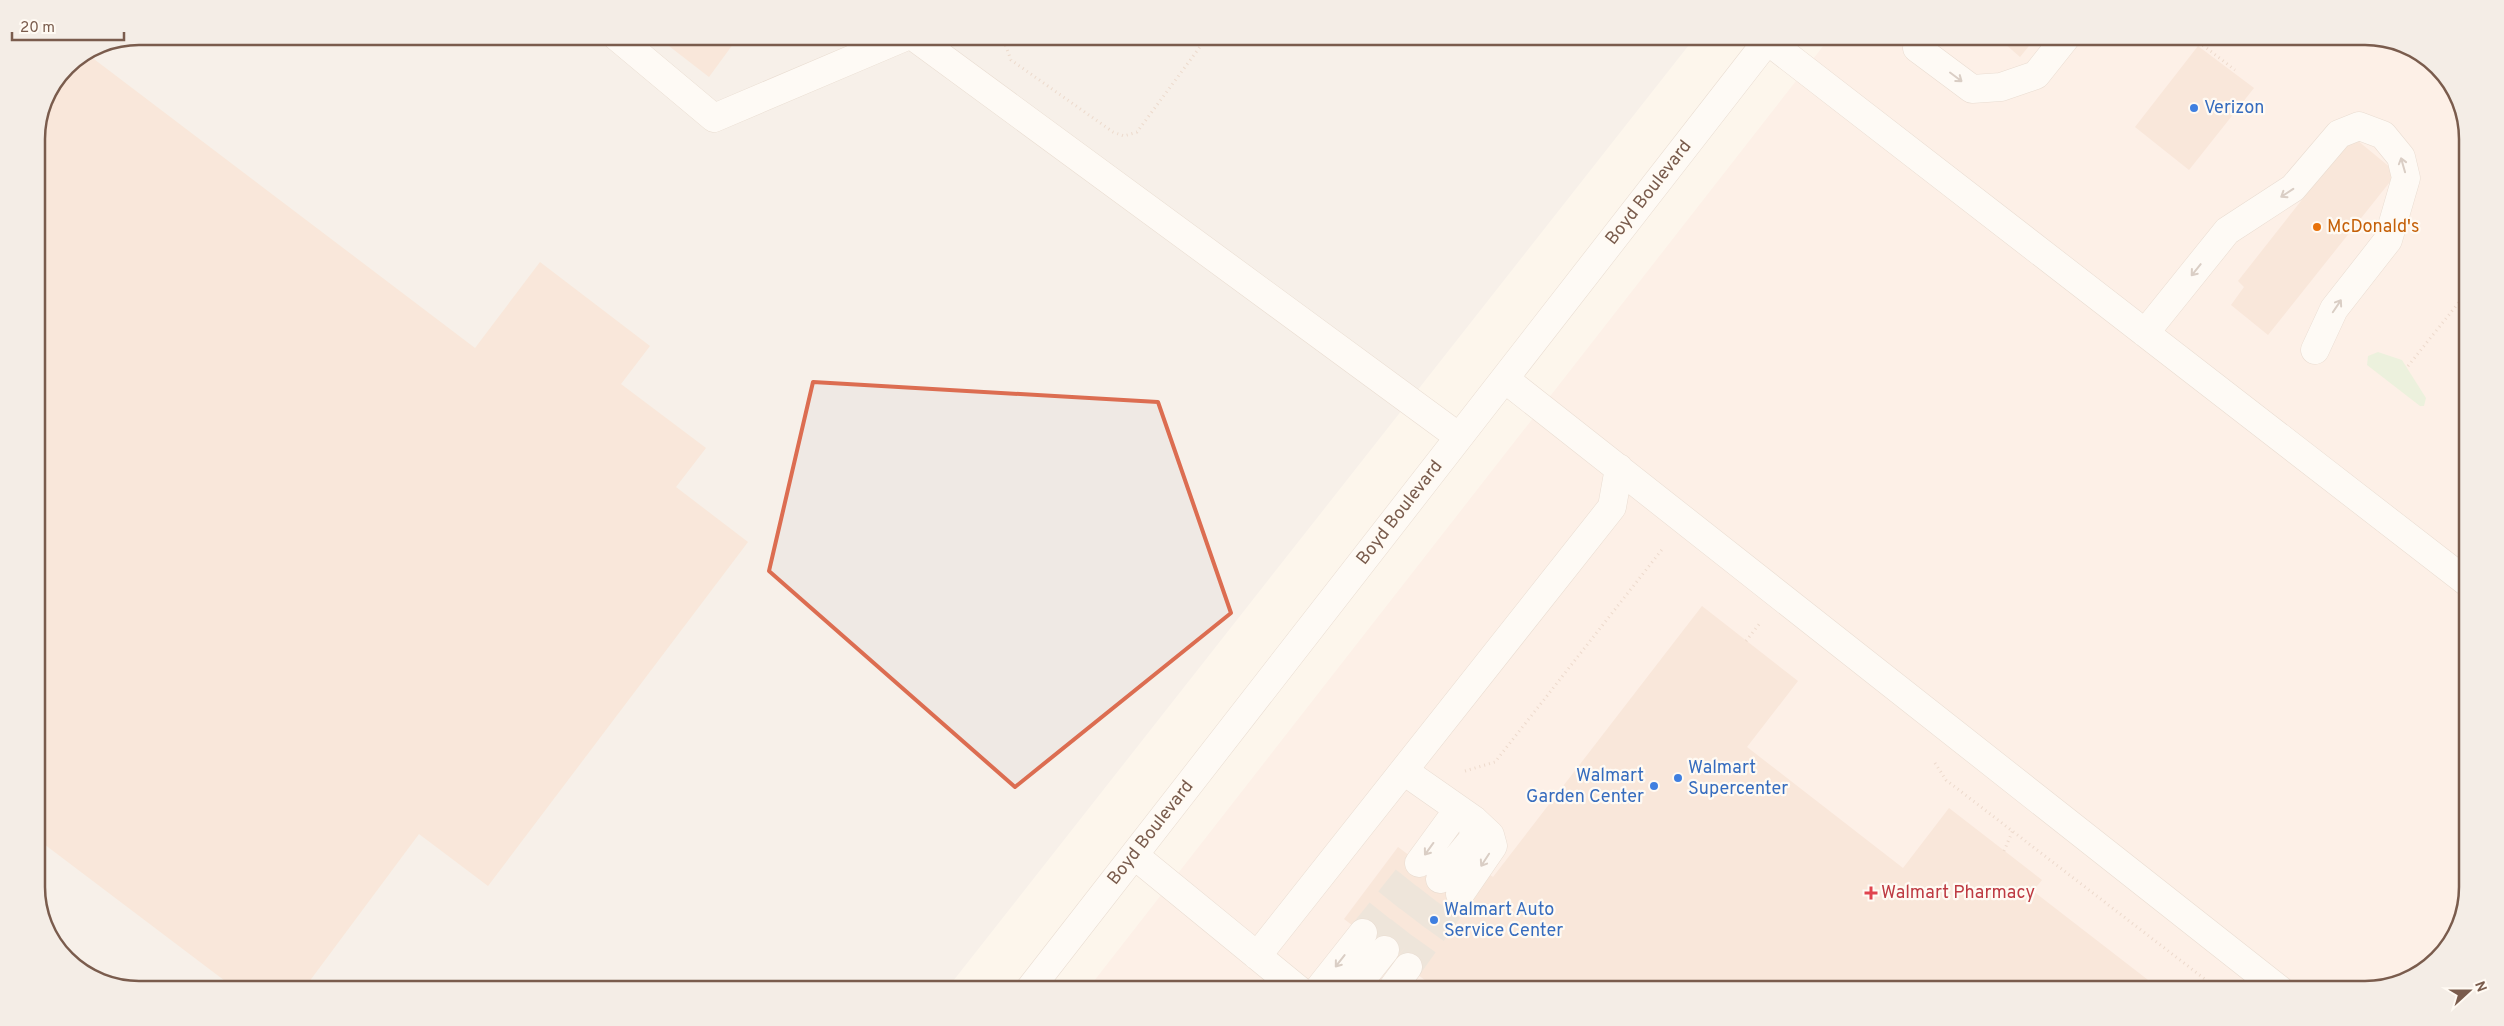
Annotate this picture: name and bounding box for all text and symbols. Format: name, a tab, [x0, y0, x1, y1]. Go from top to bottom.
scale bar	[12, 10, 125, 42]
text: 20 m	[20, 19, 55, 38]
one-way arrow	[1949, 72, 1962, 83]
place label: Verizon	[2204, 97, 2264, 120]
marker: Verizon	[2188, 102, 2200, 114]
street label: Boyd Boulevard	[1601, 136, 1697, 250]
one-way arrow	[2397, 157, 2407, 173]
one-way arrow	[2280, 188, 2294, 198]
place label: McDonald's	[2327, 216, 2419, 239]
marker: McDonald's	[2311, 221, 2323, 233]
one-way arrow	[2191, 263, 2202, 276]
one-way arrow	[2332, 300, 2342, 314]
street label: Boyd Boulevard	[1352, 456, 1448, 570]
place label: Walmart Supercenter	[1688, 757, 1788, 801]
place label: Walmart Garden Center	[1526, 765, 1644, 809]
marker: Walmart Supercenter	[1672, 772, 1684, 784]
street label: Boyd Boulevard	[1103, 776, 1199, 890]
marker: Walmart Garden Center	[1648, 780, 1660, 792]
one-way arrow	[1424, 842, 1434, 856]
one-way arrow	[1479, 853, 1490, 867]
place label: Walmart Pharmacy	[1881, 882, 2035, 905]
marker: Walmart Pharmacy	[1865, 887, 1877, 899]
place label: Walmart Auto Service Center	[1444, 899, 1563, 943]
marker: Walmart Auto Service Center	[1428, 914, 1440, 926]
one-way arrow	[1335, 954, 1346, 967]
north arrow	[2444, 966, 2494, 1016]
text: N	[2470, 979, 2489, 995]

